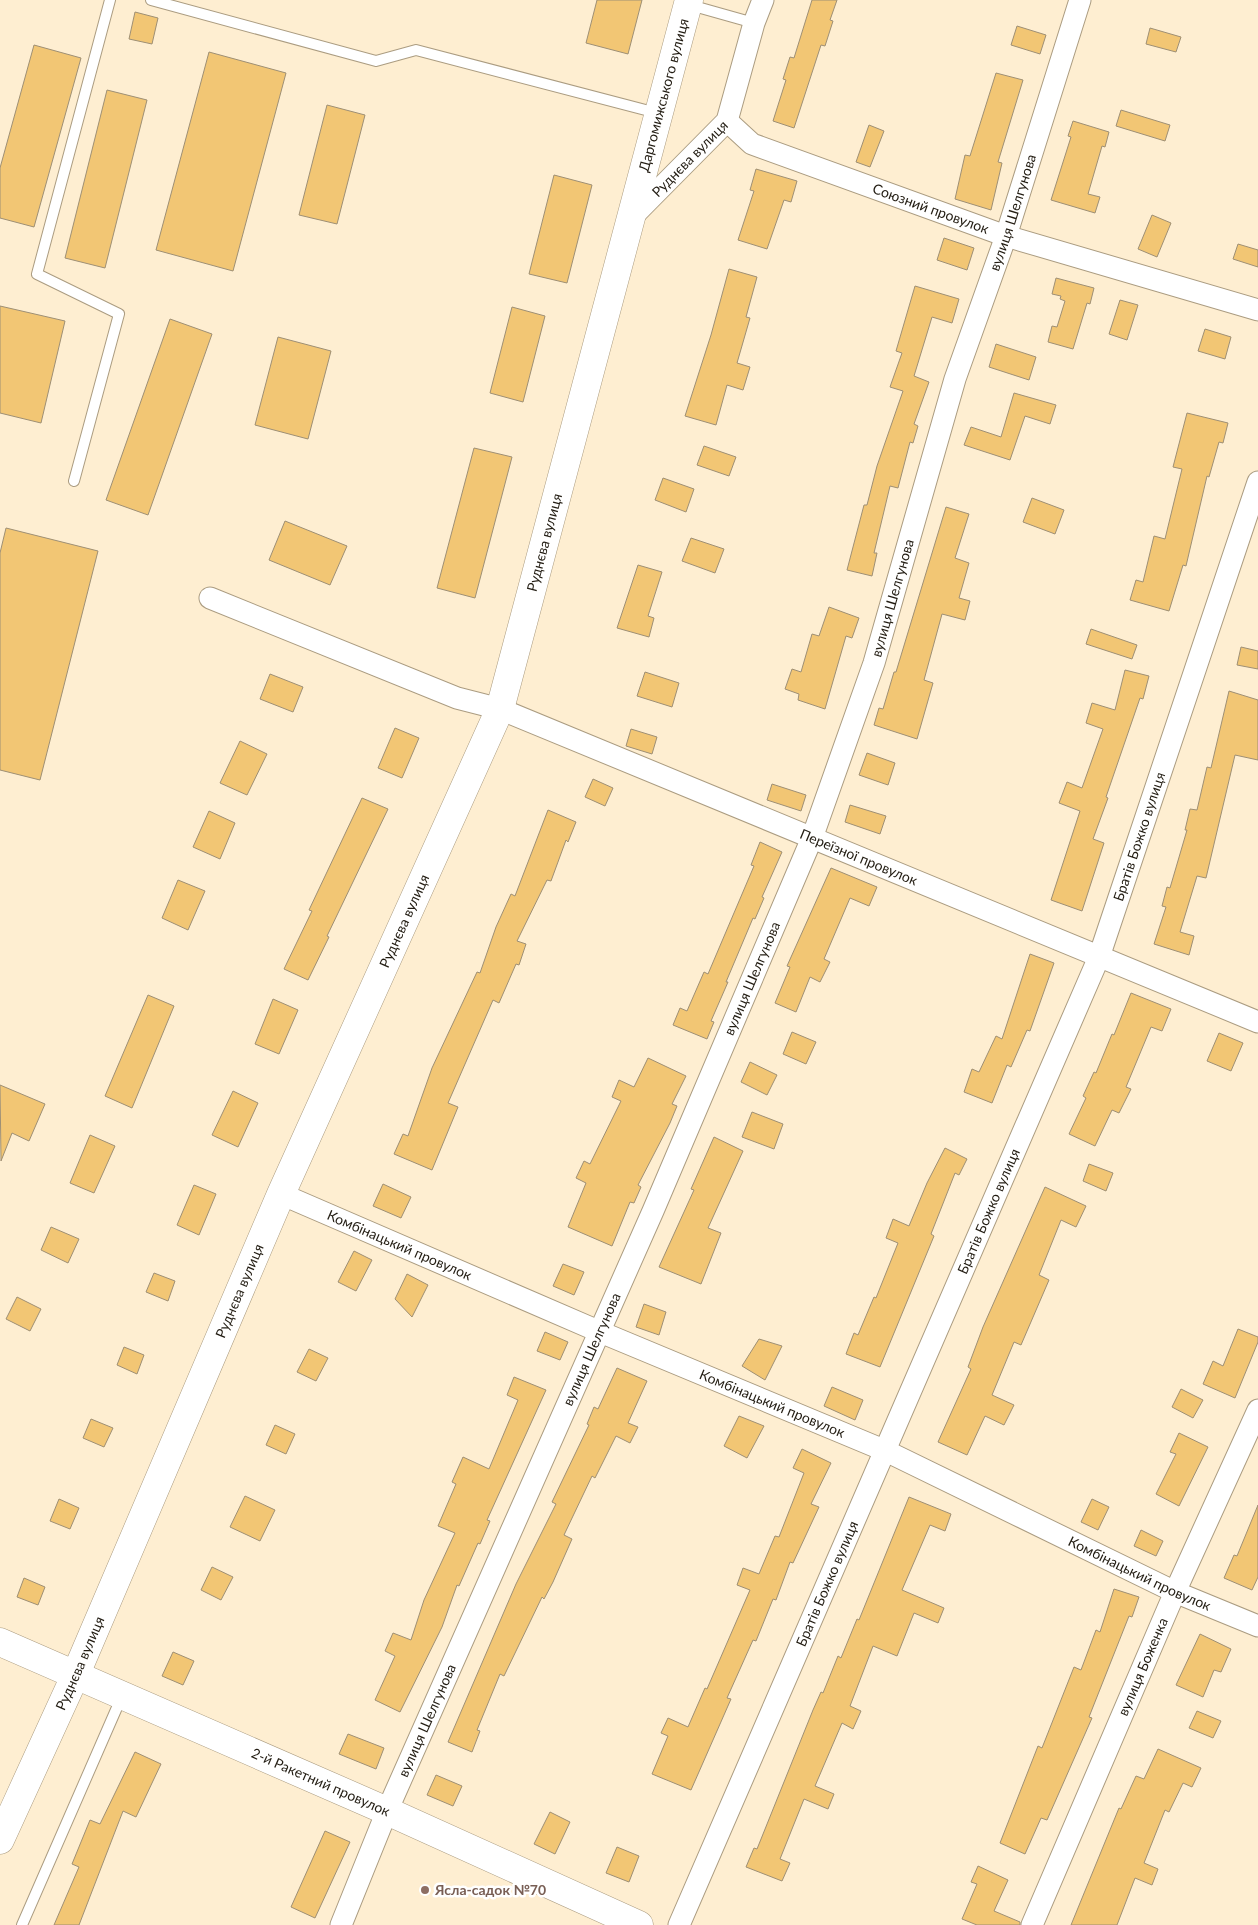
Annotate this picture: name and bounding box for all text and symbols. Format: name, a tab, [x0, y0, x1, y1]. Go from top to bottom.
street label: Даргомижського вулиця	[635, 16, 692, 174]
street label: Руднєва вулиця	[648, 116, 731, 200]
street label: вулиця Шелгунова	[985, 152, 1039, 273]
street label: Союзний провулок	[870, 179, 992, 237]
street label: Руднєва вулиця	[523, 491, 565, 593]
street label: вулиця Шелгунова	[867, 537, 917, 659]
street label: Братів Божко вулиця	[1109, 770, 1168, 903]
street label: Переїзної провулок	[798, 825, 921, 889]
street label: Руднєва вулиця	[375, 871, 432, 970]
street label: вулиця Шелгунова	[720, 919, 783, 1038]
street label: Братів Божко вулиця	[954, 1146, 1023, 1276]
street label: Комбінацький провулок	[325, 1206, 475, 1284]
street label: Руднєва вулиця	[211, 1241, 267, 1341]
street label: вулиця Шелгунова	[559, 1290, 624, 1408]
street label: Комбінацький провулок	[697, 1365, 848, 1441]
street label: Братів Божко вулиця	[792, 1518, 861, 1649]
street label: Комбінацький провулок	[1066, 1532, 1214, 1614]
street label: Руднєва вулиця	[52, 1614, 108, 1713]
street label: вулиця Боженка	[1114, 1615, 1171, 1718]
street label: вулиця Шелгунова	[394, 1661, 459, 1779]
street label: 2-й Ракетний провулок	[249, 1744, 394, 1820]
place label: Ясла-садок №70	[434, 1881, 546, 1898]
marker: Ясла-садок №70	[419, 1884, 431, 1896]

